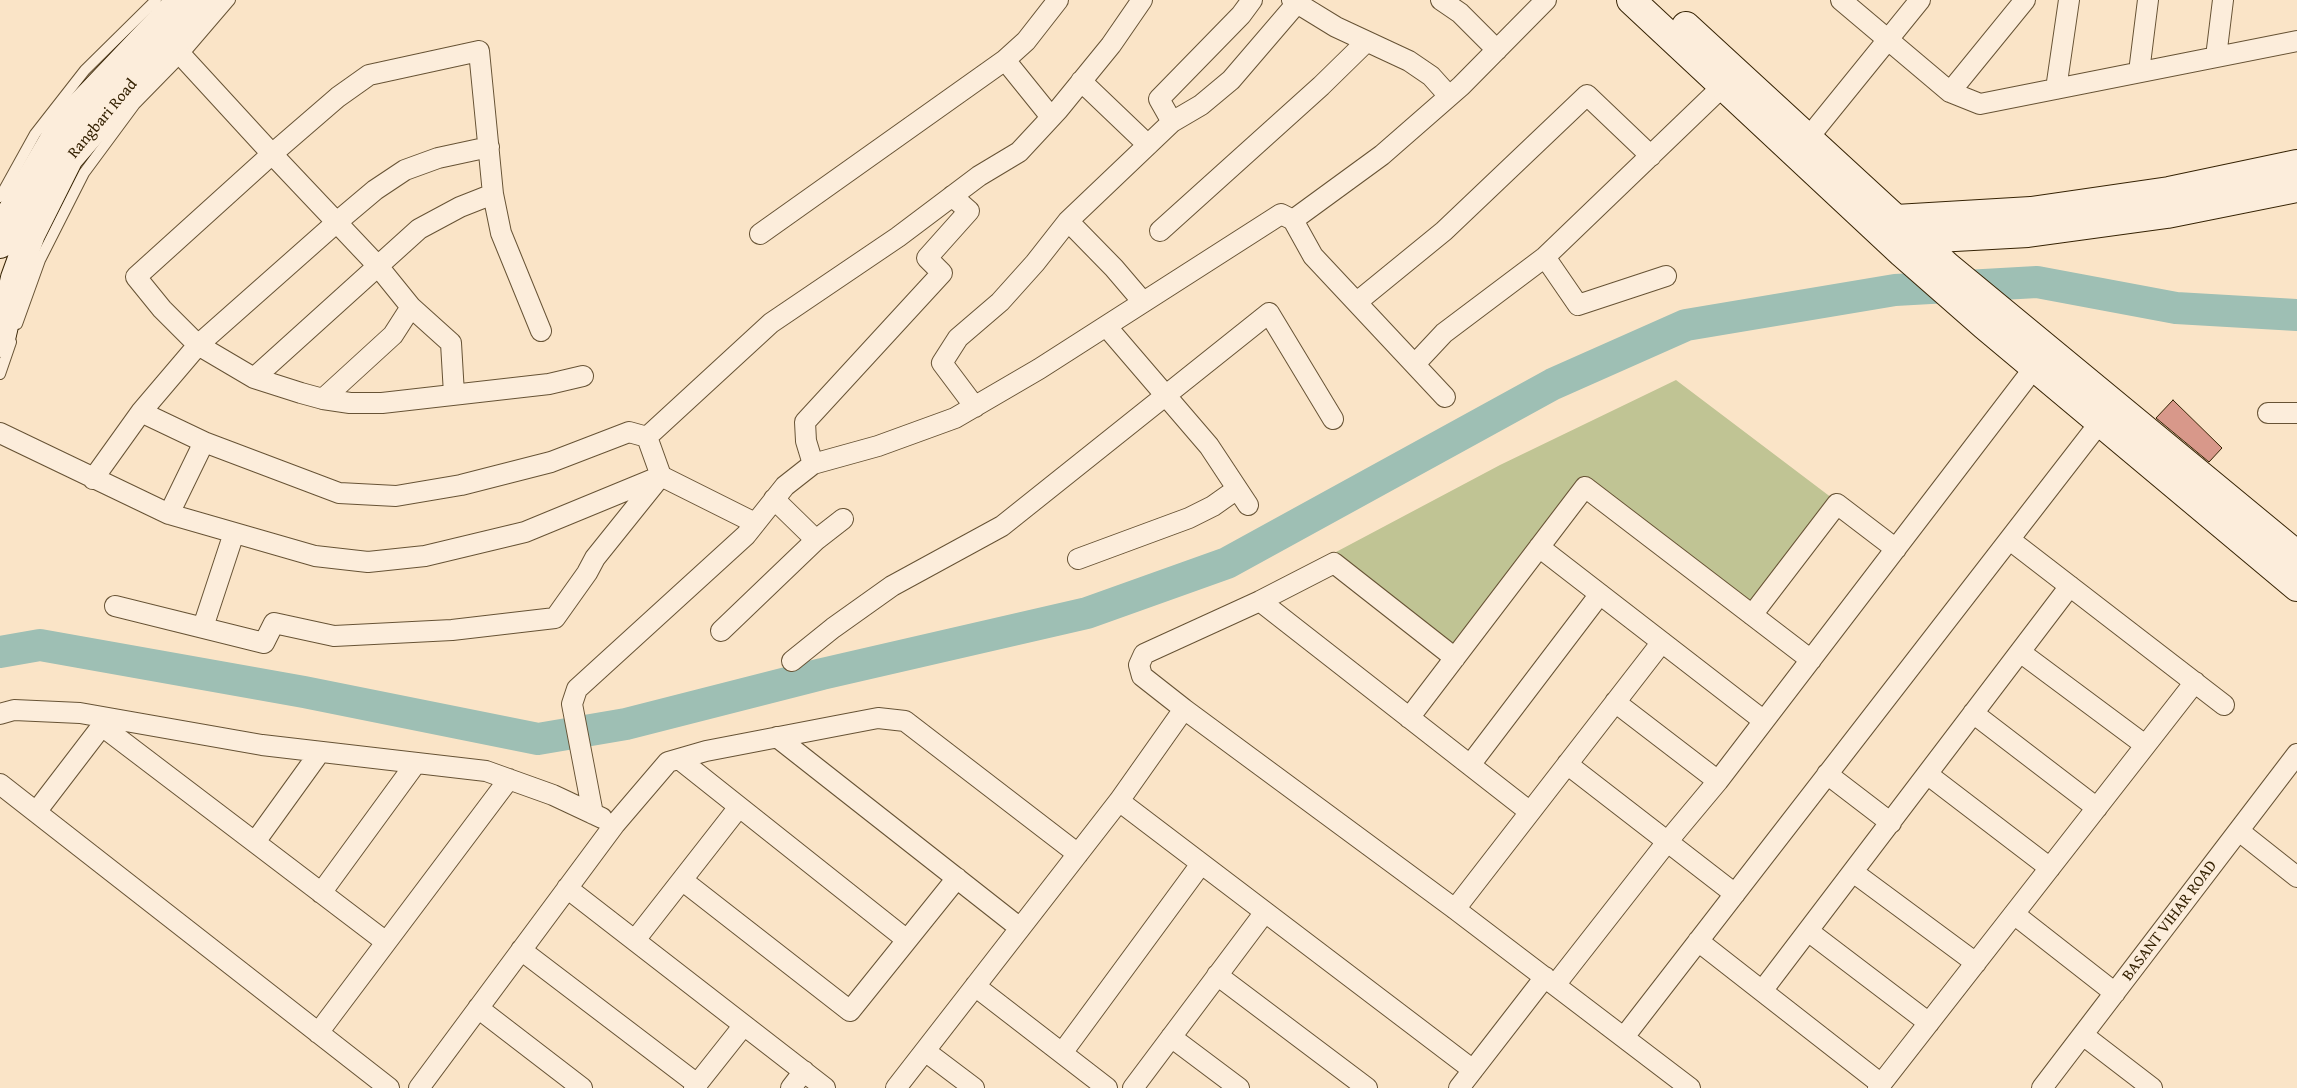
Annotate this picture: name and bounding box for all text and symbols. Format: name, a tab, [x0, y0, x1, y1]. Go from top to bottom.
street label: Rangbari Road	[64, 75, 142, 163]
street label: BASANT VIHAR ROAD	[2119, 857, 2221, 985]

